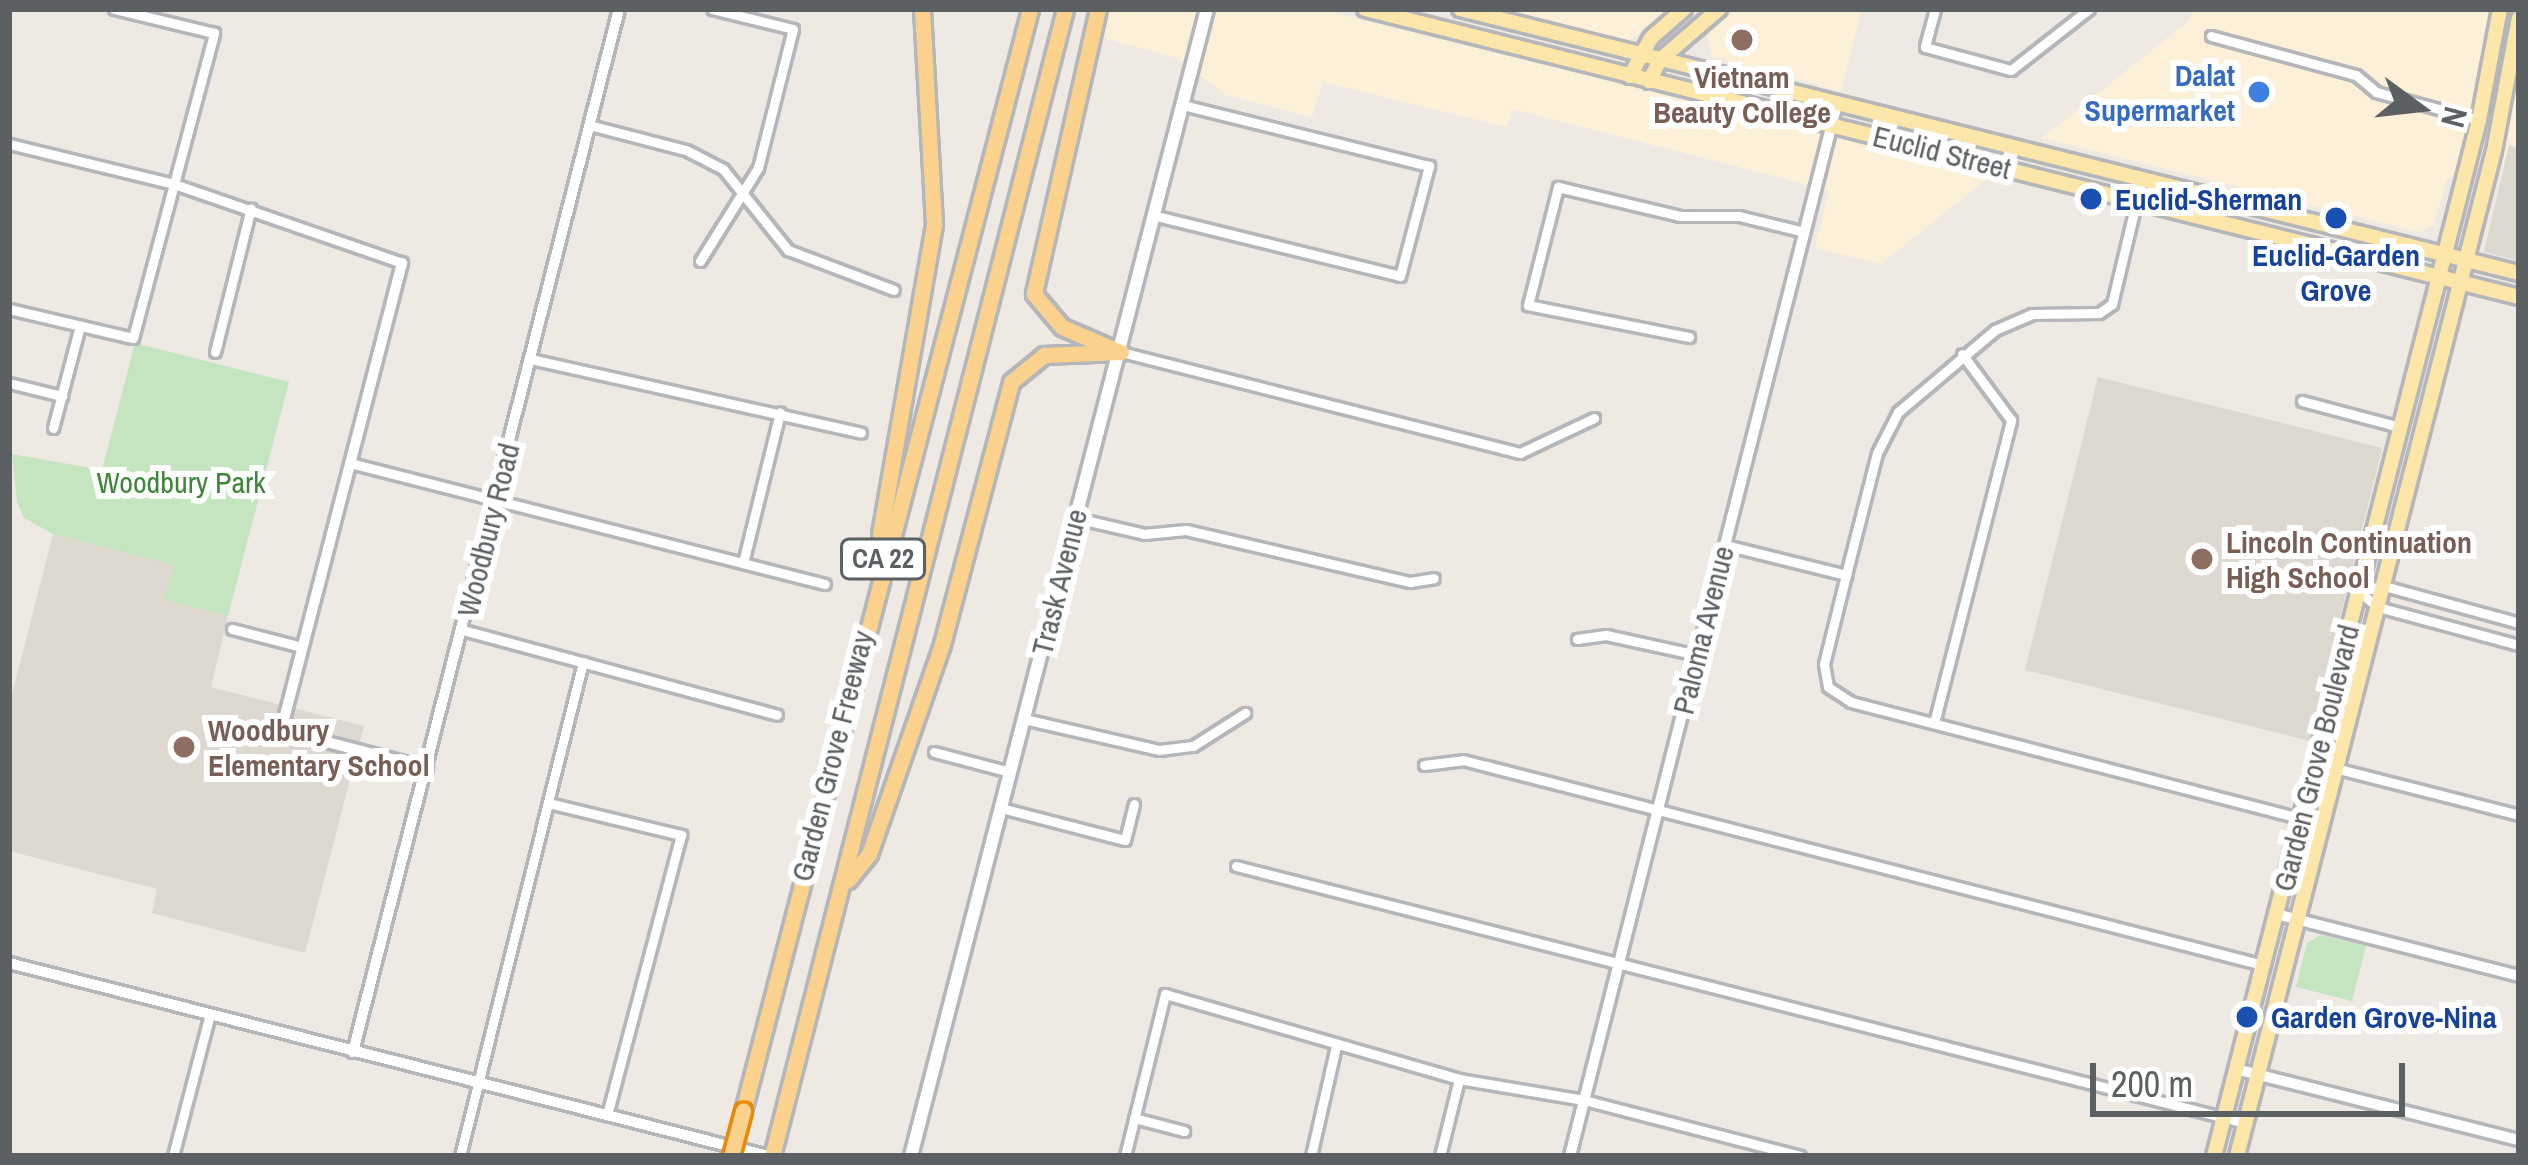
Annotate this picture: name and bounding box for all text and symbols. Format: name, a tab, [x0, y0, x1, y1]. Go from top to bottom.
marker: Vietnam Beauty College	[1729, 27, 1755, 53]
north arrow	[2360, 48, 2480, 168]
place label: Dalat Supermarket	[2085, 57, 2235, 128]
place label: Vietnam Beauty College	[1653, 59, 1831, 130]
marker: Dalat Supermarket	[2246, 79, 2272, 105]
text: N	[2431, 102, 2479, 132]
street label: Euclid Street	[1869, 117, 2015, 187]
place label: Euclid-Sherman	[2115, 181, 2302, 217]
marker: Euclid-Sherman	[2078, 186, 2104, 212]
marker: Euclid-Garden Grove	[2323, 205, 2349, 231]
place label: Euclid-Garden Grove	[2252, 237, 2420, 308]
street label: Woodbury Road	[449, 440, 527, 620]
park label: Woodbury Park	[96, 464, 266, 500]
street label: Trask Avenue	[1023, 505, 1095, 659]
place label: Lincoln Continuation High School	[2226, 524, 2472, 594]
road number: CA 22	[838, 538, 928, 580]
street label: Paloma Avenue	[1665, 542, 1741, 718]
marker: Lincoln Continuation High School	[2189, 546, 2215, 572]
street label: Garden Grove Boulevard	[2265, 621, 2367, 895]
street label: Garden Grove Freeway	[783, 627, 881, 885]
place label: Woodbury Elementary School	[208, 712, 429, 783]
marker: Woodbury Elementary School	[171, 734, 197, 760]
place label: Garden Grove-Nina	[2271, 999, 2497, 1035]
marker: Garden Grove-Nina	[2234, 1004, 2260, 1030]
scale bar	[2096, 1039, 2411, 1113]
text: 200 m	[2111, 1060, 2193, 1108]

